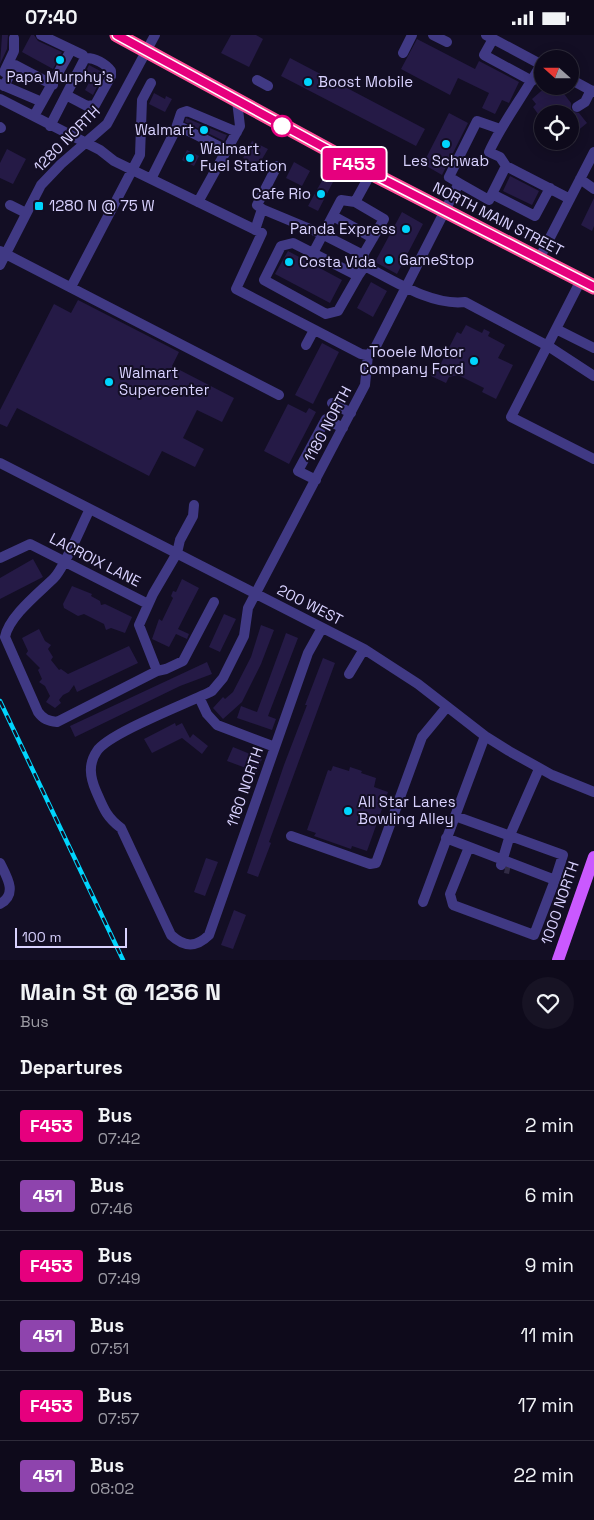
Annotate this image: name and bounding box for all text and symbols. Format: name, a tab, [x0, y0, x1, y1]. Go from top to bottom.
text: 07:40	[25, 5, 78, 30]
north arrow	[534, 50, 579, 95]
map controls	[534, 50, 579, 150]
marker: Papa Murphy's	[54, 54, 66, 66]
place label: Papa Murphy's	[7, 67, 114, 86]
place label: Boost Mobile	[318, 72, 413, 91]
marker: Boost Mobile	[302, 76, 314, 88]
street label: 1280 NORTH	[29, 101, 104, 176]
button: locate	[534, 105, 579, 150]
unlabelled marker	[271, 115, 293, 137]
place label: Walmart	[135, 120, 194, 139]
marker: Walmart	[198, 124, 210, 136]
marker: Les Schwab	[440, 138, 452, 150]
place label: Walmart Fuel Station	[200, 139, 287, 175]
line badge: F453	[319, 148, 389, 180]
place label: Les Schwab	[403, 151, 489, 170]
marker: Walmart Fuel Station	[184, 152, 196, 164]
text: F453	[333, 152, 375, 175]
street label: NORTH MAIN STREET	[430, 177, 567, 260]
place label: Cafe Rio	[252, 184, 311, 203]
marker: Cafe Rio	[315, 188, 327, 200]
place label: 1280 N @ 75 W	[49, 196, 155, 215]
marker: 1280 N @ 75 W	[33, 200, 45, 212]
place label: Panda Express	[290, 219, 396, 238]
marker: Panda Express	[400, 223, 412, 235]
place label: GameStop	[399, 250, 474, 269]
place label: Costa Vida	[299, 252, 376, 271]
marker: GameStop	[383, 254, 395, 266]
marker: Costa Vida	[283, 256, 295, 268]
place label: Tooele Motor Company Ford	[359, 342, 464, 378]
marker: Tooele Motor Company Ford	[468, 355, 480, 367]
place label: Walmart Supercenter	[119, 363, 210, 399]
marker: Walmart Supercenter	[103, 376, 115, 388]
street label: 1180 NORTH	[300, 383, 356, 465]
street label: LACROIX LANE	[46, 528, 144, 591]
street label: 200 WEST	[274, 580, 346, 629]
street label: 1160 NORTH	[222, 744, 267, 829]
place label: All Star Lanes Bowling Alley	[358, 792, 456, 828]
marker: All Star Lanes Bowling Alley	[342, 805, 354, 817]
street label: 1000 NORTH	[536, 859, 583, 947]
scale bar	[15, 925, 128, 948]
text: 100 m	[22, 928, 61, 946]
text: Main St @ 1236 N	[20, 976, 221, 1007]
button: heart	[522, 977, 574, 1029]
text: Bus	[20, 1011, 49, 1032]
text: Departures	[20, 1055, 123, 1080]
text: Bus	[98, 1103, 132, 1128]
text: 2 min	[525, 1113, 574, 1138]
text: F453	[30, 1114, 73, 1137]
text: 07:42	[98, 1128, 141, 1149]
text: Bus	[90, 1173, 124, 1198]
text: 6 min	[525, 1183, 574, 1208]
text: 451	[32, 1184, 63, 1207]
text: 07:46	[90, 1198, 133, 1219]
text: Bus	[98, 1243, 132, 1268]
text: 9 min	[525, 1253, 574, 1278]
text: F453	[30, 1254, 73, 1277]
text: 07:49	[98, 1268, 141, 1289]
text: Bus	[90, 1313, 124, 1338]
text: 11 min	[521, 1323, 574, 1348]
text: 451	[32, 1324, 63, 1347]
text: 07:51	[90, 1338, 129, 1359]
text: Bus	[98, 1383, 132, 1408]
text: 17 min	[518, 1393, 574, 1418]
text: F453	[30, 1394, 73, 1417]
text: 07:57	[98, 1408, 139, 1429]
text: Bus	[90, 1453, 124, 1478]
text: 22 min	[514, 1463, 574, 1488]
text: 451	[32, 1464, 63, 1487]
text: 08:02	[90, 1478, 134, 1499]

